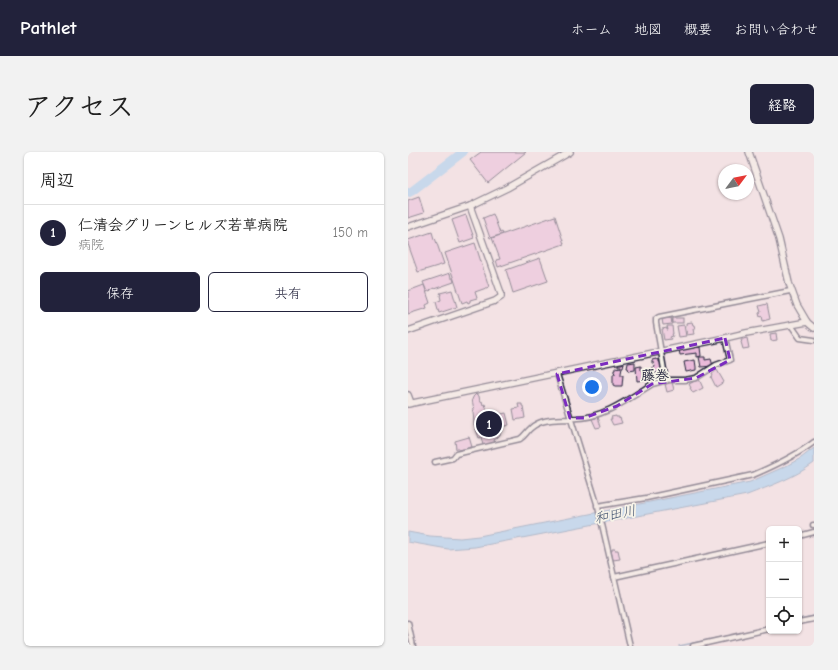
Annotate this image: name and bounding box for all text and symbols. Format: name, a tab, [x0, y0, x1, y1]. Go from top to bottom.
text: Pathlet	[20, 17, 76, 39]
text: ホーム	[571, 21, 612, 38]
text: 地図	[634, 21, 662, 38]
text: 概要	[684, 21, 712, 38]
text: お問い合わせ	[734, 21, 818, 38]
button: 経路	[750, 84, 814, 124]
text: アクセス	[24, 91, 134, 123]
north arrow	[718, 164, 754, 200]
text: 周辺	[40, 171, 74, 190]
text: 仁清会グリーンヒルズ若草病院	[78, 216, 287, 234]
text: 1	[50, 225, 56, 240]
text: 150 m	[333, 225, 368, 240]
text: 病院	[78, 237, 104, 252]
button: 保存	[40, 272, 200, 312]
button: 共有	[208, 272, 368, 312]
district label: 藤巻	[641, 367, 669, 384]
your location	[582, 377, 602, 397]
pin: 1	[476, 409, 502, 439]
water label: 和田川	[593, 502, 637, 527]
map controls	[766, 526, 802, 634]
button: +	[766, 526, 802, 562]
button: −	[766, 562, 802, 598]
button: locate	[766, 598, 802, 634]

